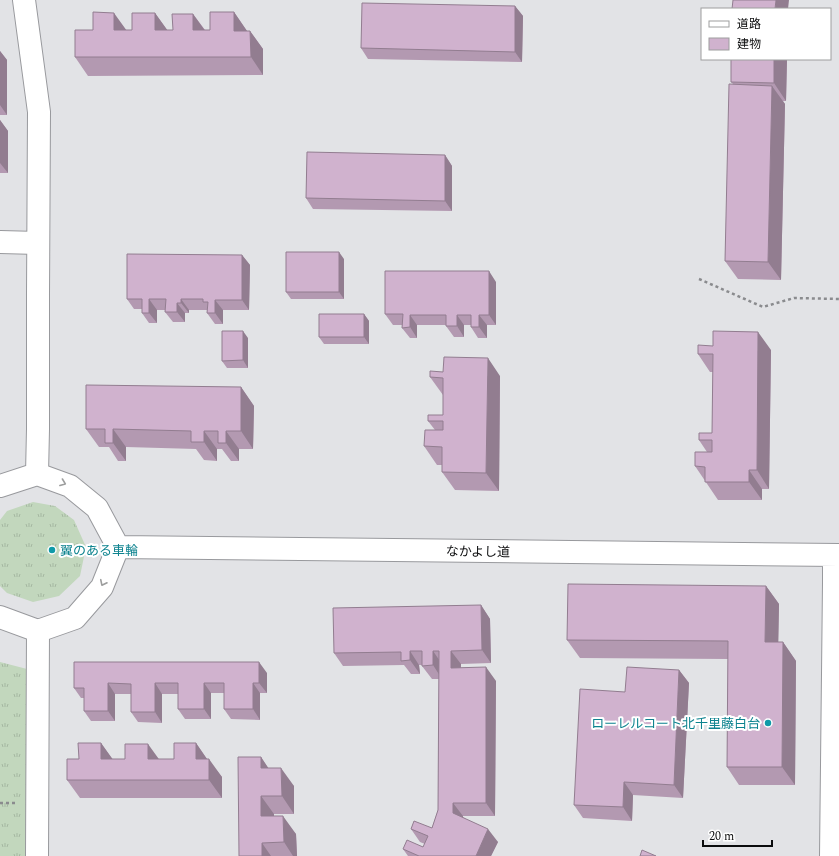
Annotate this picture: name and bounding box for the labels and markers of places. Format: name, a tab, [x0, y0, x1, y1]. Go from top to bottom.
place label: 翼のある車輪	[60, 541, 138, 561]
marker: 翼のある車輪	[47, 545, 57, 555]
place label: ローレルコート北千里藤白台	[591, 714, 760, 734]
marker: ローレルコート北千里藤白台	[763, 718, 773, 728]

